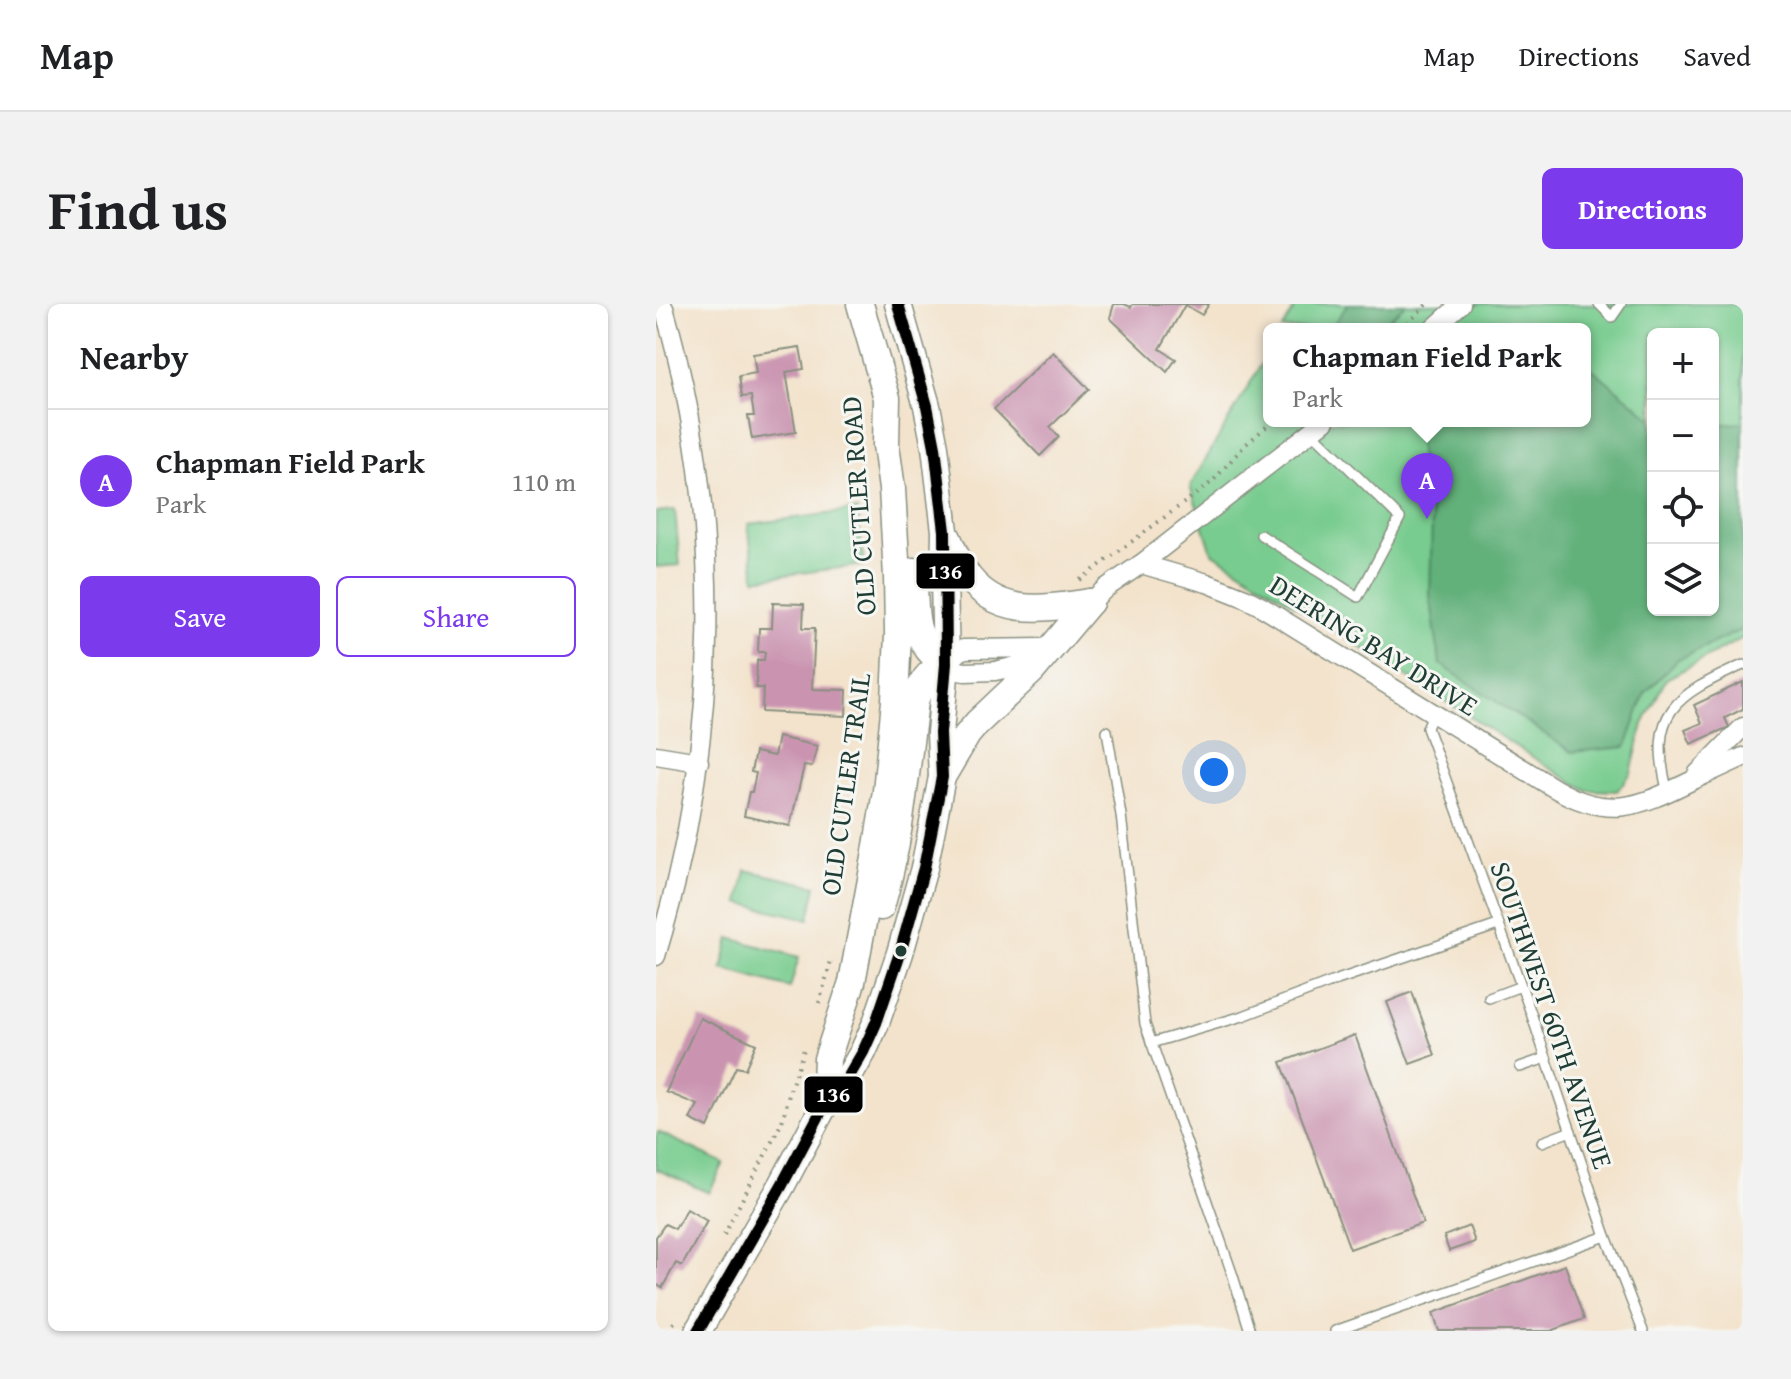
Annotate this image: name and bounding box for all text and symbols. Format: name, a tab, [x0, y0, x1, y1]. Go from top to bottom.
text: Map	[40, 27, 114, 83]
text: Map	[1423, 35, 1475, 76]
text: Directions	[1519, 35, 1639, 76]
text: Saved	[1683, 35, 1751, 76]
text: Find us	[48, 167, 228, 250]
button: Directions	[1542, 168, 1743, 249]
popup	[1263, 323, 1591, 427]
map controls	[1647, 328, 1719, 616]
button: +	[1647, 328, 1719, 400]
text: Nearby	[80, 332, 189, 381]
text: Chapman Field Park	[1293, 334, 1561, 378]
text: Park	[1293, 378, 1343, 417]
street label: OLD CUTLER ROAD	[829, 395, 886, 617]
button: −	[1647, 400, 1719, 472]
text: Chapman Field Park	[156, 440, 425, 484]
pin: A	[1401, 453, 1453, 519]
text: A	[98, 462, 114, 501]
text: 110 m	[511, 462, 576, 501]
button: locate	[1647, 472, 1719, 544]
text: Park	[156, 484, 206, 523]
button: layers	[1647, 544, 1719, 616]
line badge: 136	[915, 552, 976, 590]
text: 136	[928, 555, 962, 587]
street label: DEERING BAY DRIVE	[1262, 564, 1486, 725]
button: Save	[80, 576, 320, 657]
button: Share	[336, 576, 576, 657]
street label: OLD CUTLER TRAIL	[809, 670, 880, 898]
your location	[1194, 752, 1234, 792]
street label: SOUTHWEST 60TH AVENUE	[1481, 856, 1624, 1174]
unlabelled marker	[893, 943, 909, 959]
line badge: 136	[803, 1075, 864, 1114]
text: 136	[816, 1078, 850, 1110]

